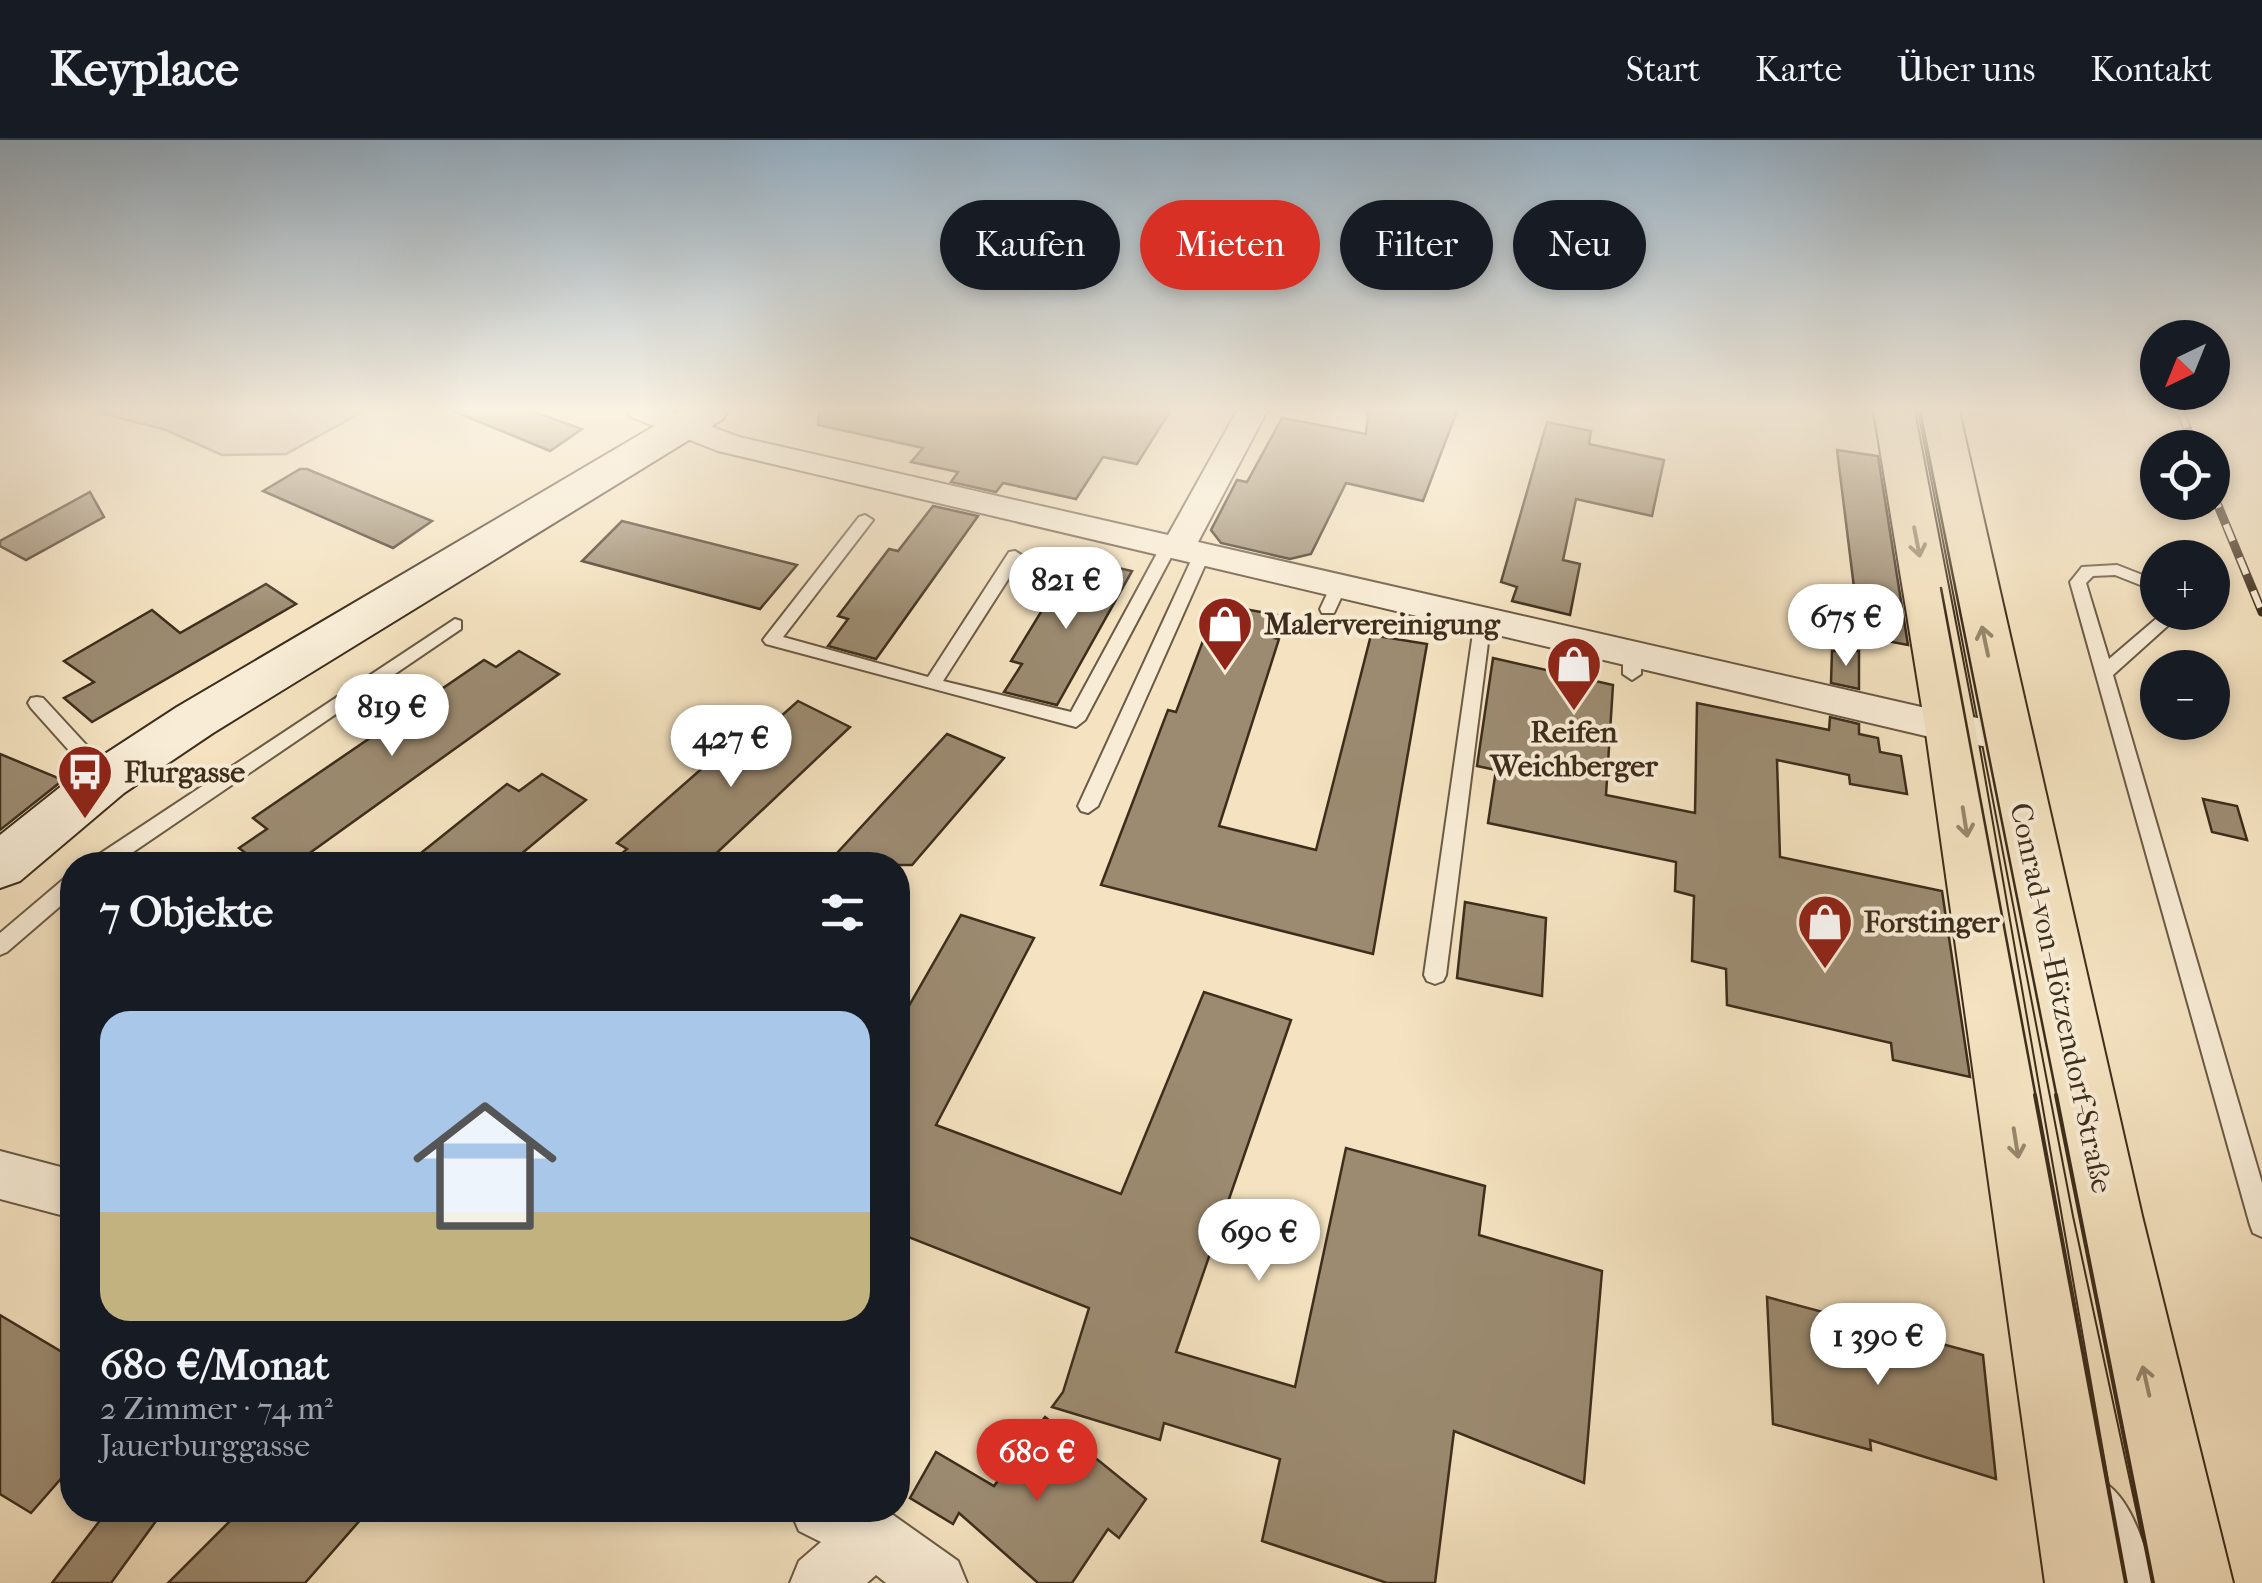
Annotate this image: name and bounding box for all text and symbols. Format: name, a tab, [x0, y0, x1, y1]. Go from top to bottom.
text: Keyplace	[50, 41, 239, 97]
text: Start	[1626, 49, 1700, 90]
text: Karte	[1755, 49, 1842, 90]
text: Über uns	[1897, 49, 2035, 90]
text: Kontakt	[2090, 49, 2212, 90]
chip: Kaufen	[940, 200, 1120, 290]
chip: Mieten	[1140, 200, 1320, 290]
chip: Filter	[1340, 200, 1493, 290]
chip: Neu	[1513, 200, 1646, 290]
north arrow	[2140, 320, 2230, 410]
map controls	[2140, 320, 2230, 740]
button: locate	[2140, 430, 2230, 520]
one-way arrow	[1908, 525, 1927, 557]
button: +	[2140, 540, 2230, 630]
pin: 821 €	[996, 547, 1136, 632]
text: 821 €	[1031, 561, 1101, 598]
pin: 675 €	[1776, 584, 1916, 669]
shop icon: Malervereinigung	[1195, 594, 1255, 673]
text: 675 €	[1810, 598, 1882, 635]
place label: Malervereinigung	[1264, 607, 1501, 642]
one-way arrow	[1975, 626, 1993, 658]
shop icon: Reifen Weichberger	[1544, 634, 1604, 713]
button: −	[2140, 650, 2230, 740]
pin: 819 €	[322, 674, 462, 759]
text: 819 €	[357, 688, 427, 725]
pin: 427 €	[661, 705, 801, 790]
place label: Reifen Weichberger	[1488, 715, 1659, 784]
text: 427 €	[693, 719, 769, 756]
bus stop icon: Flurgasse	[55, 742, 115, 821]
place label: Flurgasse	[124, 755, 245, 790]
street label: Conrad-von-Hötzendorf-Straße	[2002, 800, 2120, 1197]
one-way arrow	[1957, 806, 1975, 838]
icon: filters	[815, 885, 870, 940]
text: 7 Objekte	[100, 888, 273, 937]
shop icon: Forstinger	[1795, 892, 1855, 971]
place label: Forstinger	[1864, 905, 2001, 940]
icon: home	[395, 1076, 575, 1256]
one-way arrow	[2007, 1127, 2026, 1159]
pin: 690 €	[1189, 1199, 1329, 1284]
text: 690 €	[1220, 1213, 1298, 1250]
pin: 1 390 €	[1786, 1303, 1970, 1388]
text: 1 390 €	[1832, 1317, 1924, 1354]
text: 680 €/Monat	[100, 1341, 329, 1390]
one-way arrow	[2136, 1366, 2154, 1398]
text: 2 Zimmer · 74 m²	[100, 1390, 333, 1427]
pin: 680 €	[967, 1419, 1107, 1504]
text: Jauerburggasse	[100, 1427, 310, 1464]
text: 680 €	[999, 1433, 1075, 1470]

